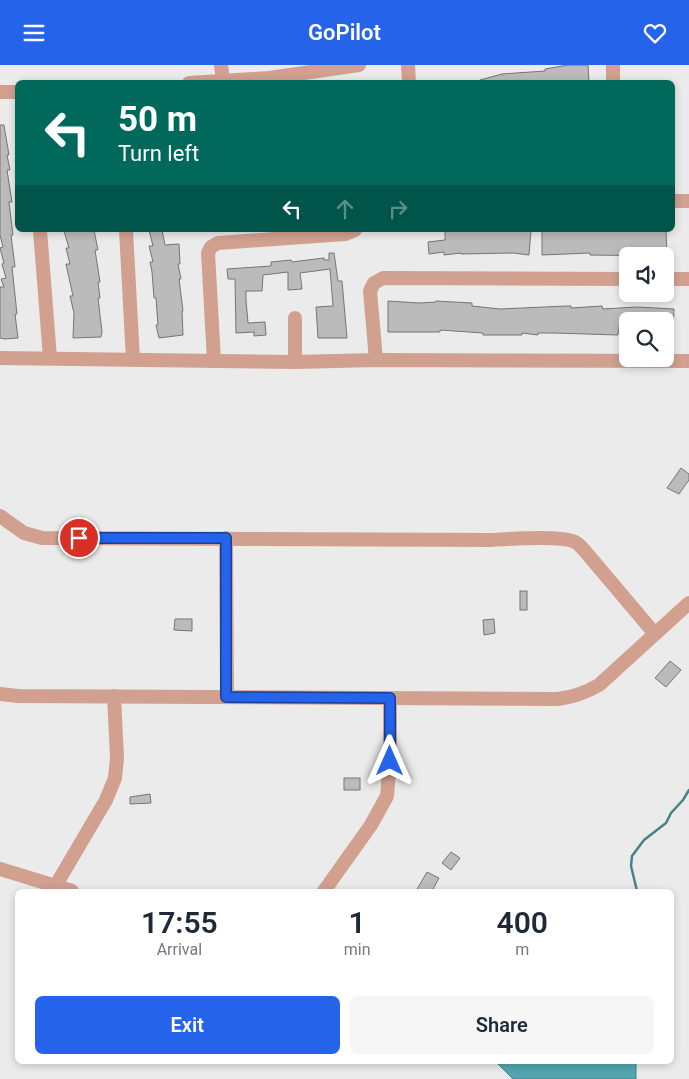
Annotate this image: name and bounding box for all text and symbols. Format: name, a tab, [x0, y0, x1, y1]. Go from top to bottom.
icon: menu	[20, 19, 48, 47]
icon: heart	[641, 19, 669, 47]
text: GoPilot	[308, 20, 381, 45]
text: 50 m	[118, 99, 197, 140]
icon: left	[35, 100, 100, 165]
text: Turn left	[118, 141, 199, 166]
icon: left	[278, 195, 306, 223]
icon: ahead	[331, 195, 359, 223]
icon: right	[384, 195, 412, 223]
map controls	[619, 247, 674, 367]
button: sound	[619, 247, 674, 302]
button: search	[619, 312, 674, 367]
pin	[58, 517, 100, 559]
icon: arrive	[65, 524, 93, 552]
position arrow	[363, 734, 415, 786]
text: 17:55	[141, 905, 218, 940]
text: 1	[349, 905, 366, 940]
text: 400	[497, 905, 548, 940]
text: Arrival	[157, 940, 202, 959]
text: min	[344, 940, 371, 959]
text: m	[515, 940, 529, 959]
button: Exit	[35, 996, 340, 1054]
button: Share	[350, 996, 654, 1054]

